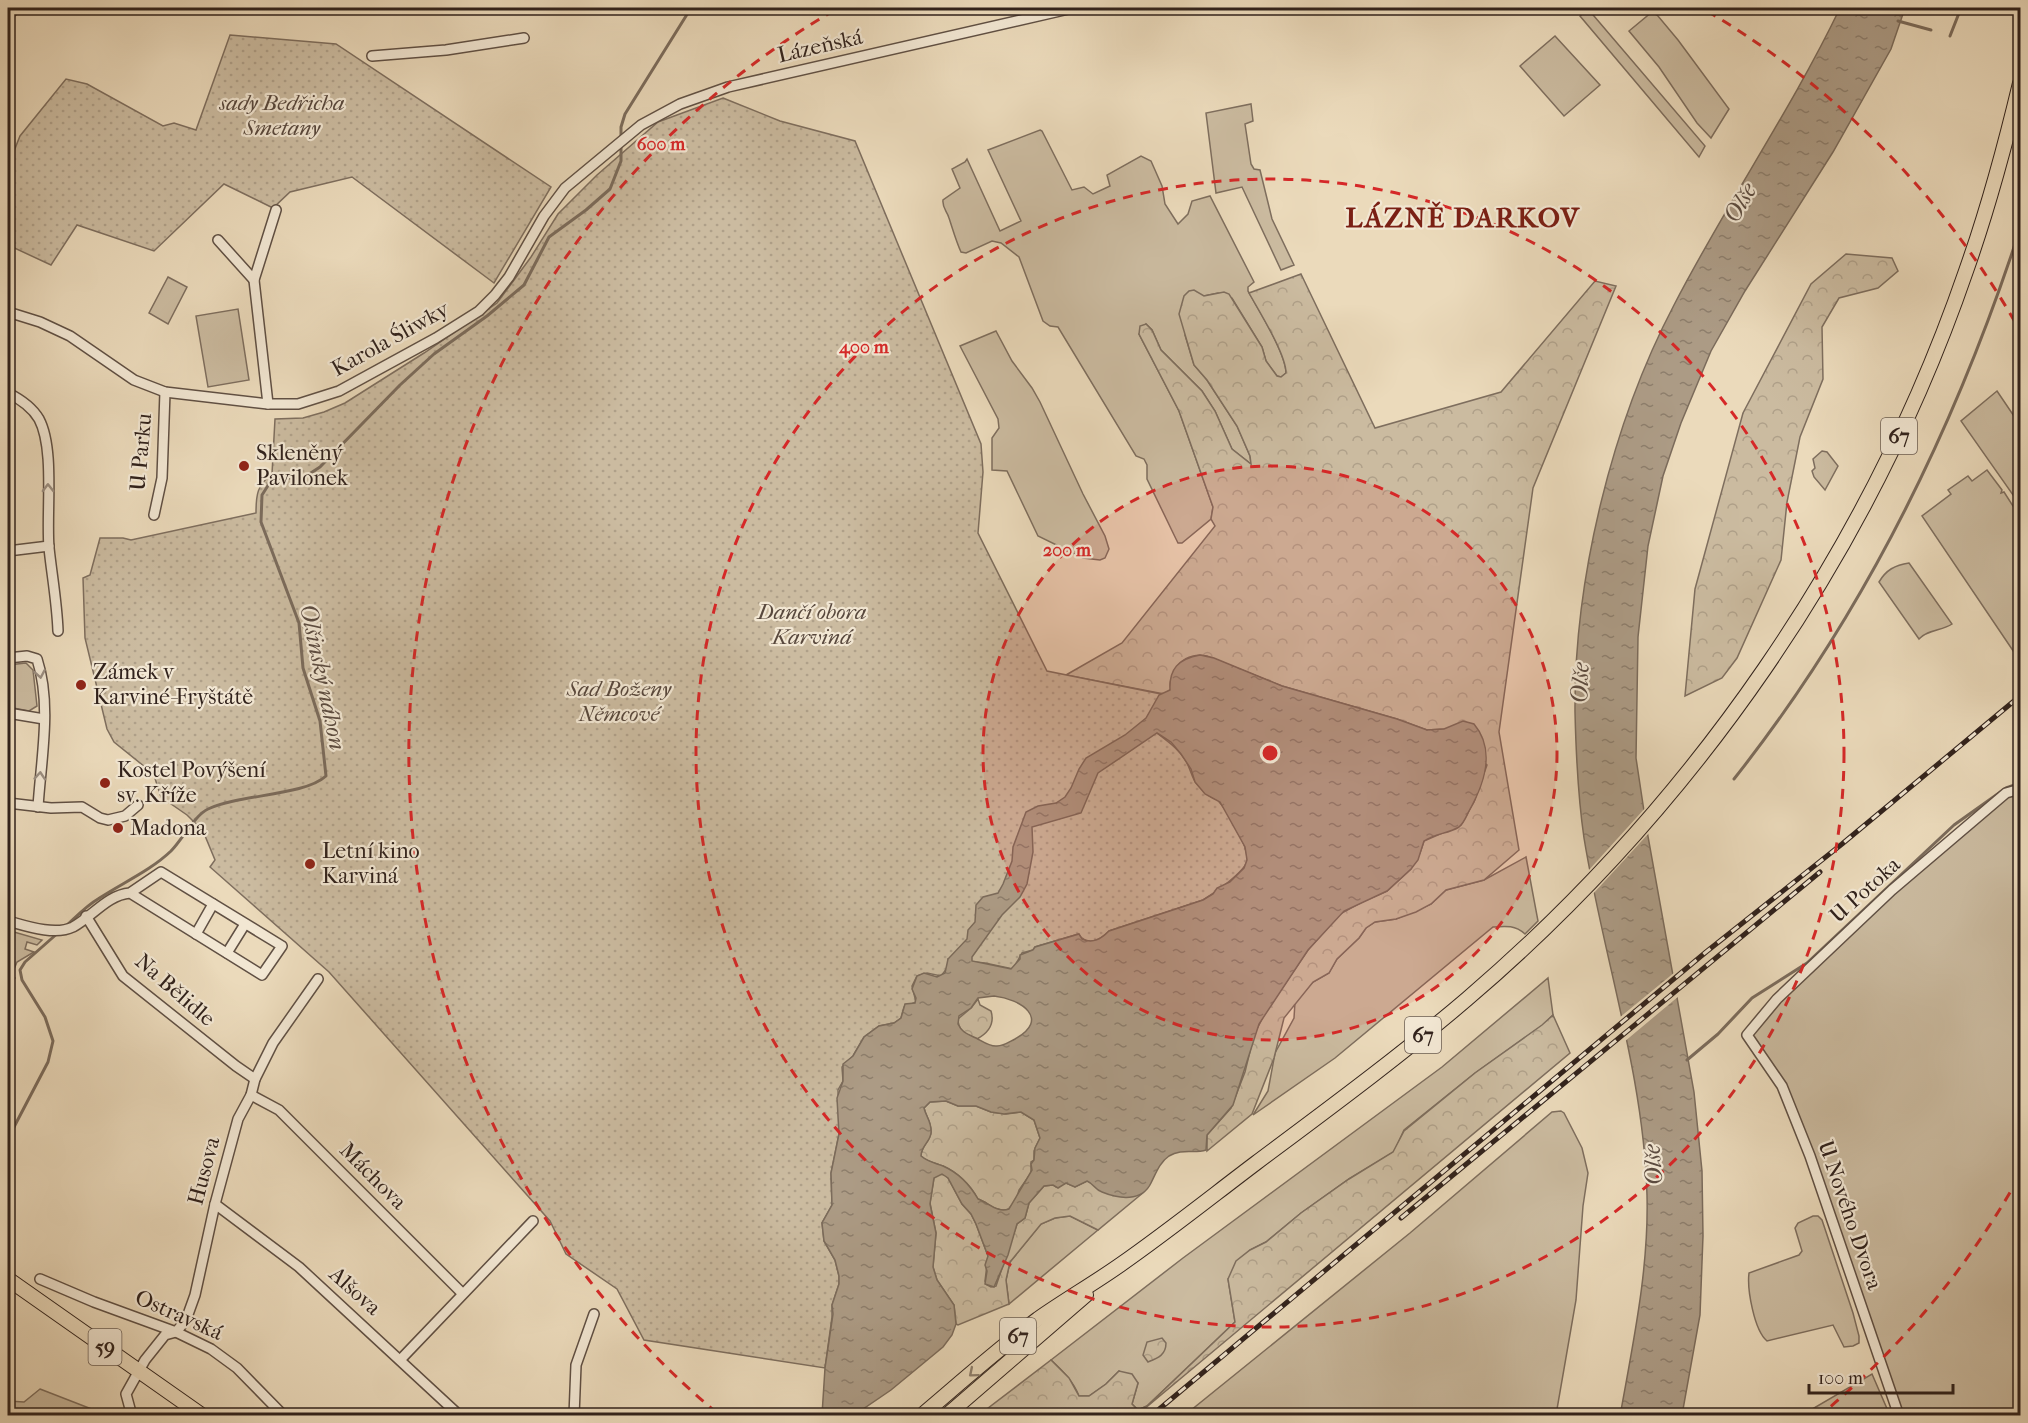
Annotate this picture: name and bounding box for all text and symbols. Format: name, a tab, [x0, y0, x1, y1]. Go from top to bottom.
street label: Lázeňská	[775, 23, 866, 68]
park label: sady Bedřicha Smetany	[218, 90, 345, 141]
text: 600 m	[637, 134, 686, 155]
water label: Olše	[1718, 177, 1763, 228]
district label: LÁZNĚ DARKOV	[1346, 201, 1581, 234]
street label: Karola Śliwky	[326, 295, 454, 382]
text: 400 m	[838, 337, 890, 358]
street label: U Parku	[125, 411, 157, 492]
road number: 67	[1881, 418, 1917, 454]
place label: Skleněný Pavilonek	[256, 440, 349, 491]
marker: Skleněný Pavilonek	[237, 459, 251, 473]
one-way arrow	[42, 483, 54, 492]
text: 200 m	[1043, 540, 1092, 561]
park label: Dančí obora Karviná	[756, 599, 866, 650]
water label: Olšinský náhon	[294, 601, 352, 753]
place label: Zámek v Karviné-Fryštátě	[93, 659, 253, 710]
water label: Olše	[1565, 661, 1595, 704]
one-way arrow	[33, 669, 46, 679]
park label: Sad Boženy Němcové	[566, 676, 672, 727]
marker: Zámek v Karviné-Fryštátě	[74, 678, 88, 692]
centre of rings	[1260, 743, 1280, 763]
place label: Kostel Povýšení sv. Kříže	[117, 757, 266, 808]
one-way arrow	[33, 771, 46, 780]
marker: Kostel Povýšení sv. Kříže	[98, 776, 112, 790]
place label: Madona	[130, 815, 207, 841]
marker: Madona	[111, 821, 125, 835]
place label: Letní kino Karviná	[322, 838, 420, 889]
street label: U Potoka	[1824, 851, 1906, 928]
marker: Letní kino Karviná	[303, 857, 317, 871]
street label: Na Bělidle	[130, 948, 220, 1032]
road number: 67	[1405, 1017, 1441, 1053]
street label: Husova	[182, 1133, 226, 1208]
street label: Máchova	[334, 1137, 412, 1215]
street label: U Nového Dvora	[1812, 1137, 1888, 1294]
water label: Olše	[1637, 1142, 1669, 1187]
street label: Alšova	[323, 1261, 387, 1321]
street label: Ostravská	[131, 1284, 228, 1346]
road number: 67	[1000, 1318, 1036, 1354]
road number: 59	[88, 1329, 122, 1365]
scale bar	[1809, 1357, 1953, 1395]
one-way arrow	[969, 1366, 980, 1377]
text: 100 m	[1818, 1368, 1863, 1389]

